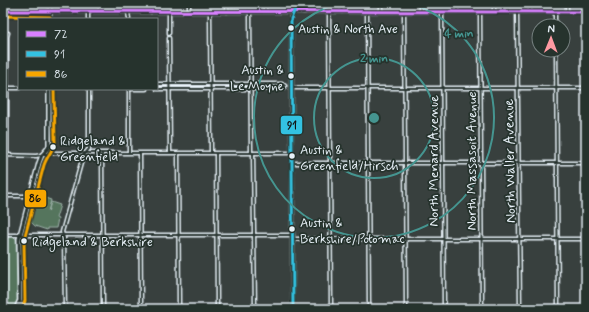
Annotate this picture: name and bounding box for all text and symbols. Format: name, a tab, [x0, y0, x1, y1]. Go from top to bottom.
legend	[18, 18, 158, 90]
north arrow	[531, 18, 571, 58]
place label: Austin & North Ave	[298, 21, 398, 38]
text: N	[547, 22, 555, 36]
marker: Austin & North Ave	[286, 23, 296, 33]
text: 4 min	[444, 26, 474, 42]
text: 72	[54, 27, 68, 43]
text: 91	[54, 47, 65, 63]
text: 2 min	[360, 51, 388, 67]
place label: Austin & Le Moyne	[230, 62, 284, 95]
text: 86	[54, 67, 68, 83]
marker: Austin & Le Moyne	[286, 71, 296, 81]
street label: North Massasoit Avenue	[463, 91, 481, 231]
street label: North Menard Avenue	[425, 95, 443, 227]
street label: North Waller Avenue	[500, 98, 520, 223]
centre of rings	[367, 111, 381, 125]
line badge: 91	[280, 115, 303, 135]
text: 91	[287, 119, 297, 133]
place label: Ridgeland & Greenfield	[60, 133, 126, 166]
marker: Ridgeland & Greenfield	[48, 142, 58, 152]
place label: Austin & Greenfield/Hirsch	[300, 142, 399, 175]
marker: Austin & Greenfield/Hirsch	[287, 151, 297, 161]
line badge: 86	[24, 189, 47, 208]
text: 86	[29, 192, 41, 206]
place label: Austin & Berkshire/Potomac	[300, 215, 405, 248]
marker: Austin & Berkshire/Potomac	[287, 224, 297, 234]
place label: Ridgeland & Berkshire	[32, 234, 153, 252]
marker: Ridgeland & Berkshire	[19, 236, 29, 246]

